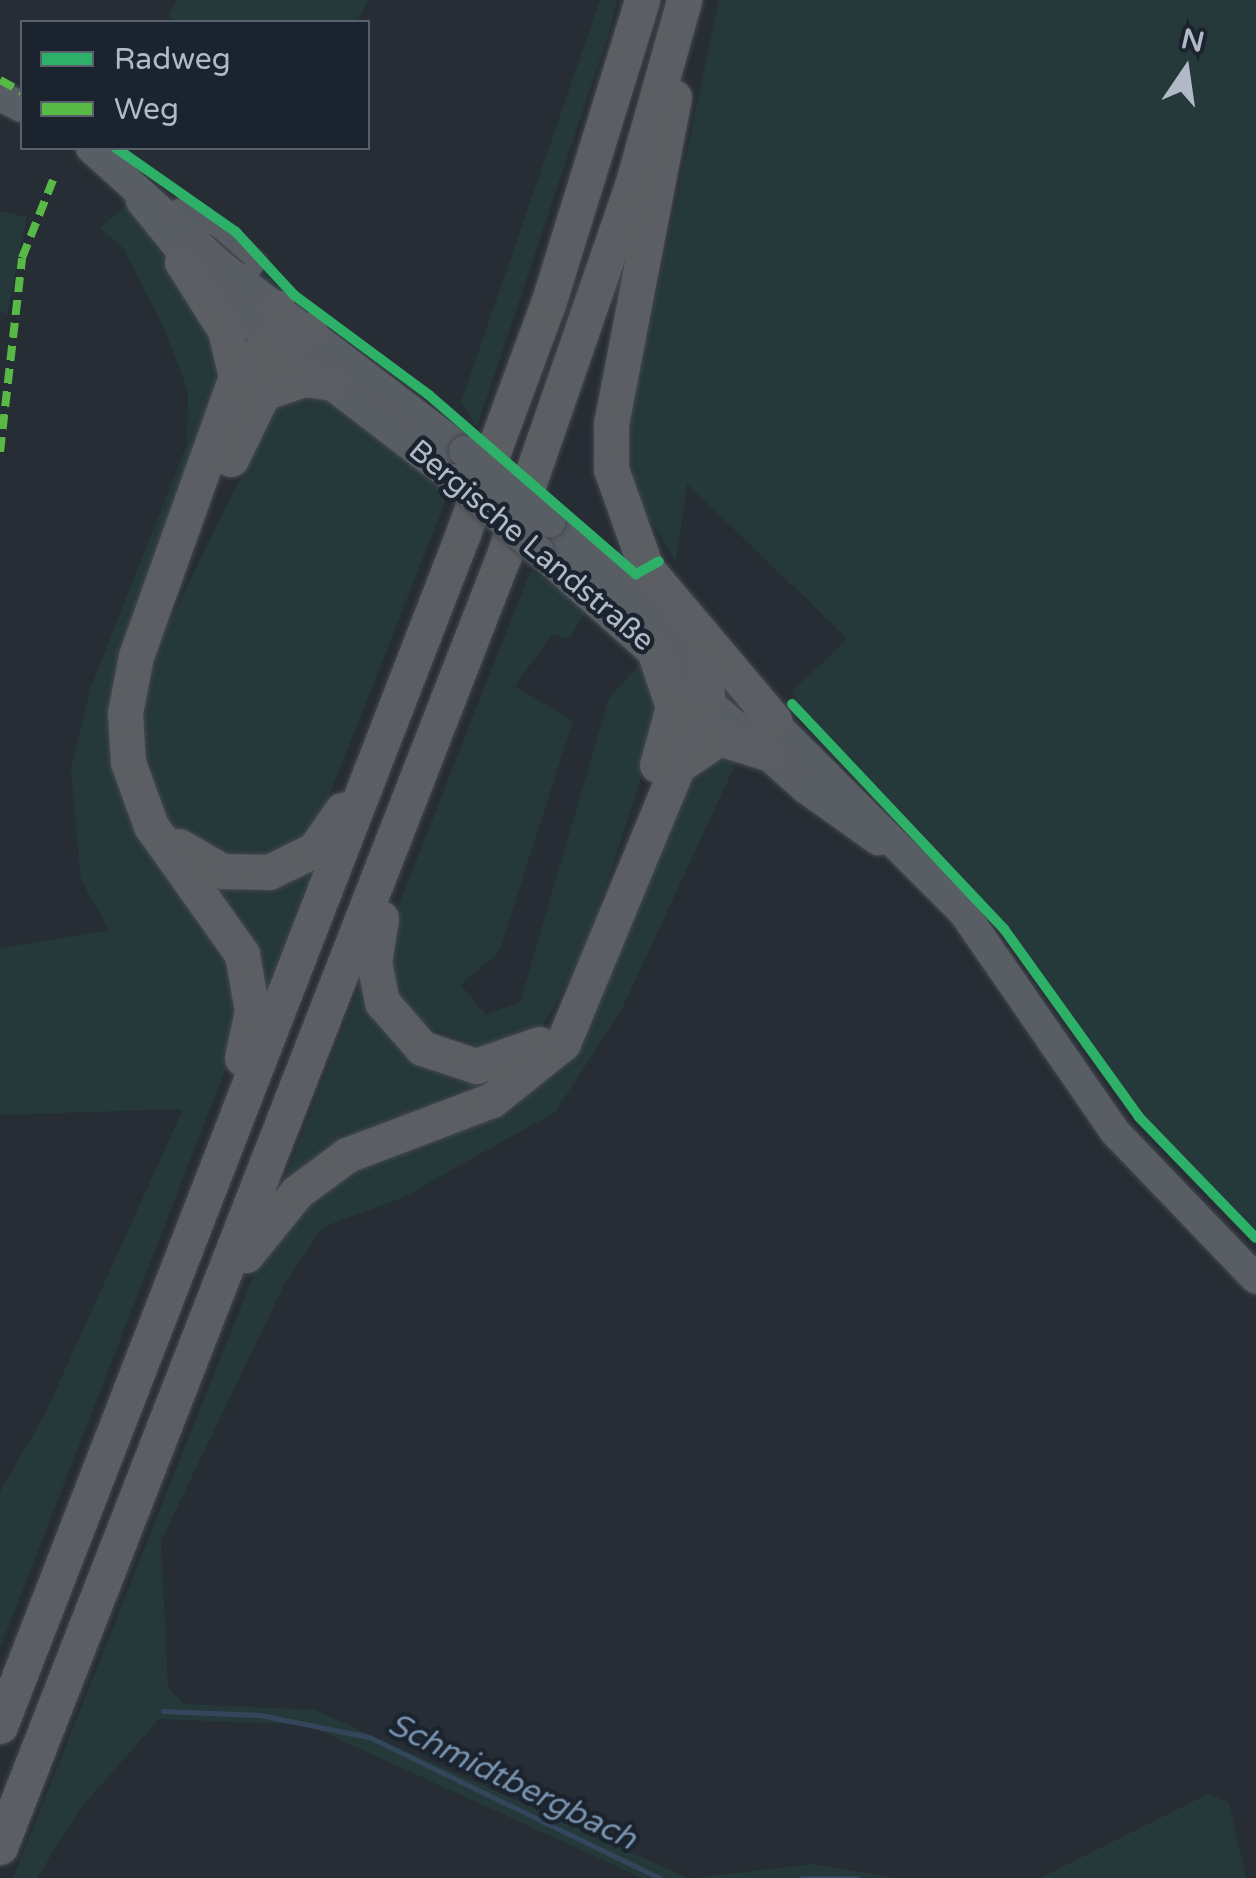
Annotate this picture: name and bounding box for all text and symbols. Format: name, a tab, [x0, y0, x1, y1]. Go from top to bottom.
legend	[20, 20, 370, 150]
north arrow	[1136, 20, 1236, 120]
text: N	[1178, 22, 1208, 60]
text: Radweg	[114, 41, 231, 78]
text: Weg	[114, 91, 179, 128]
street label: Bergische Landstraße	[401, 433, 661, 659]
water label: Schmidtbergbach	[382, 1705, 642, 1859]

